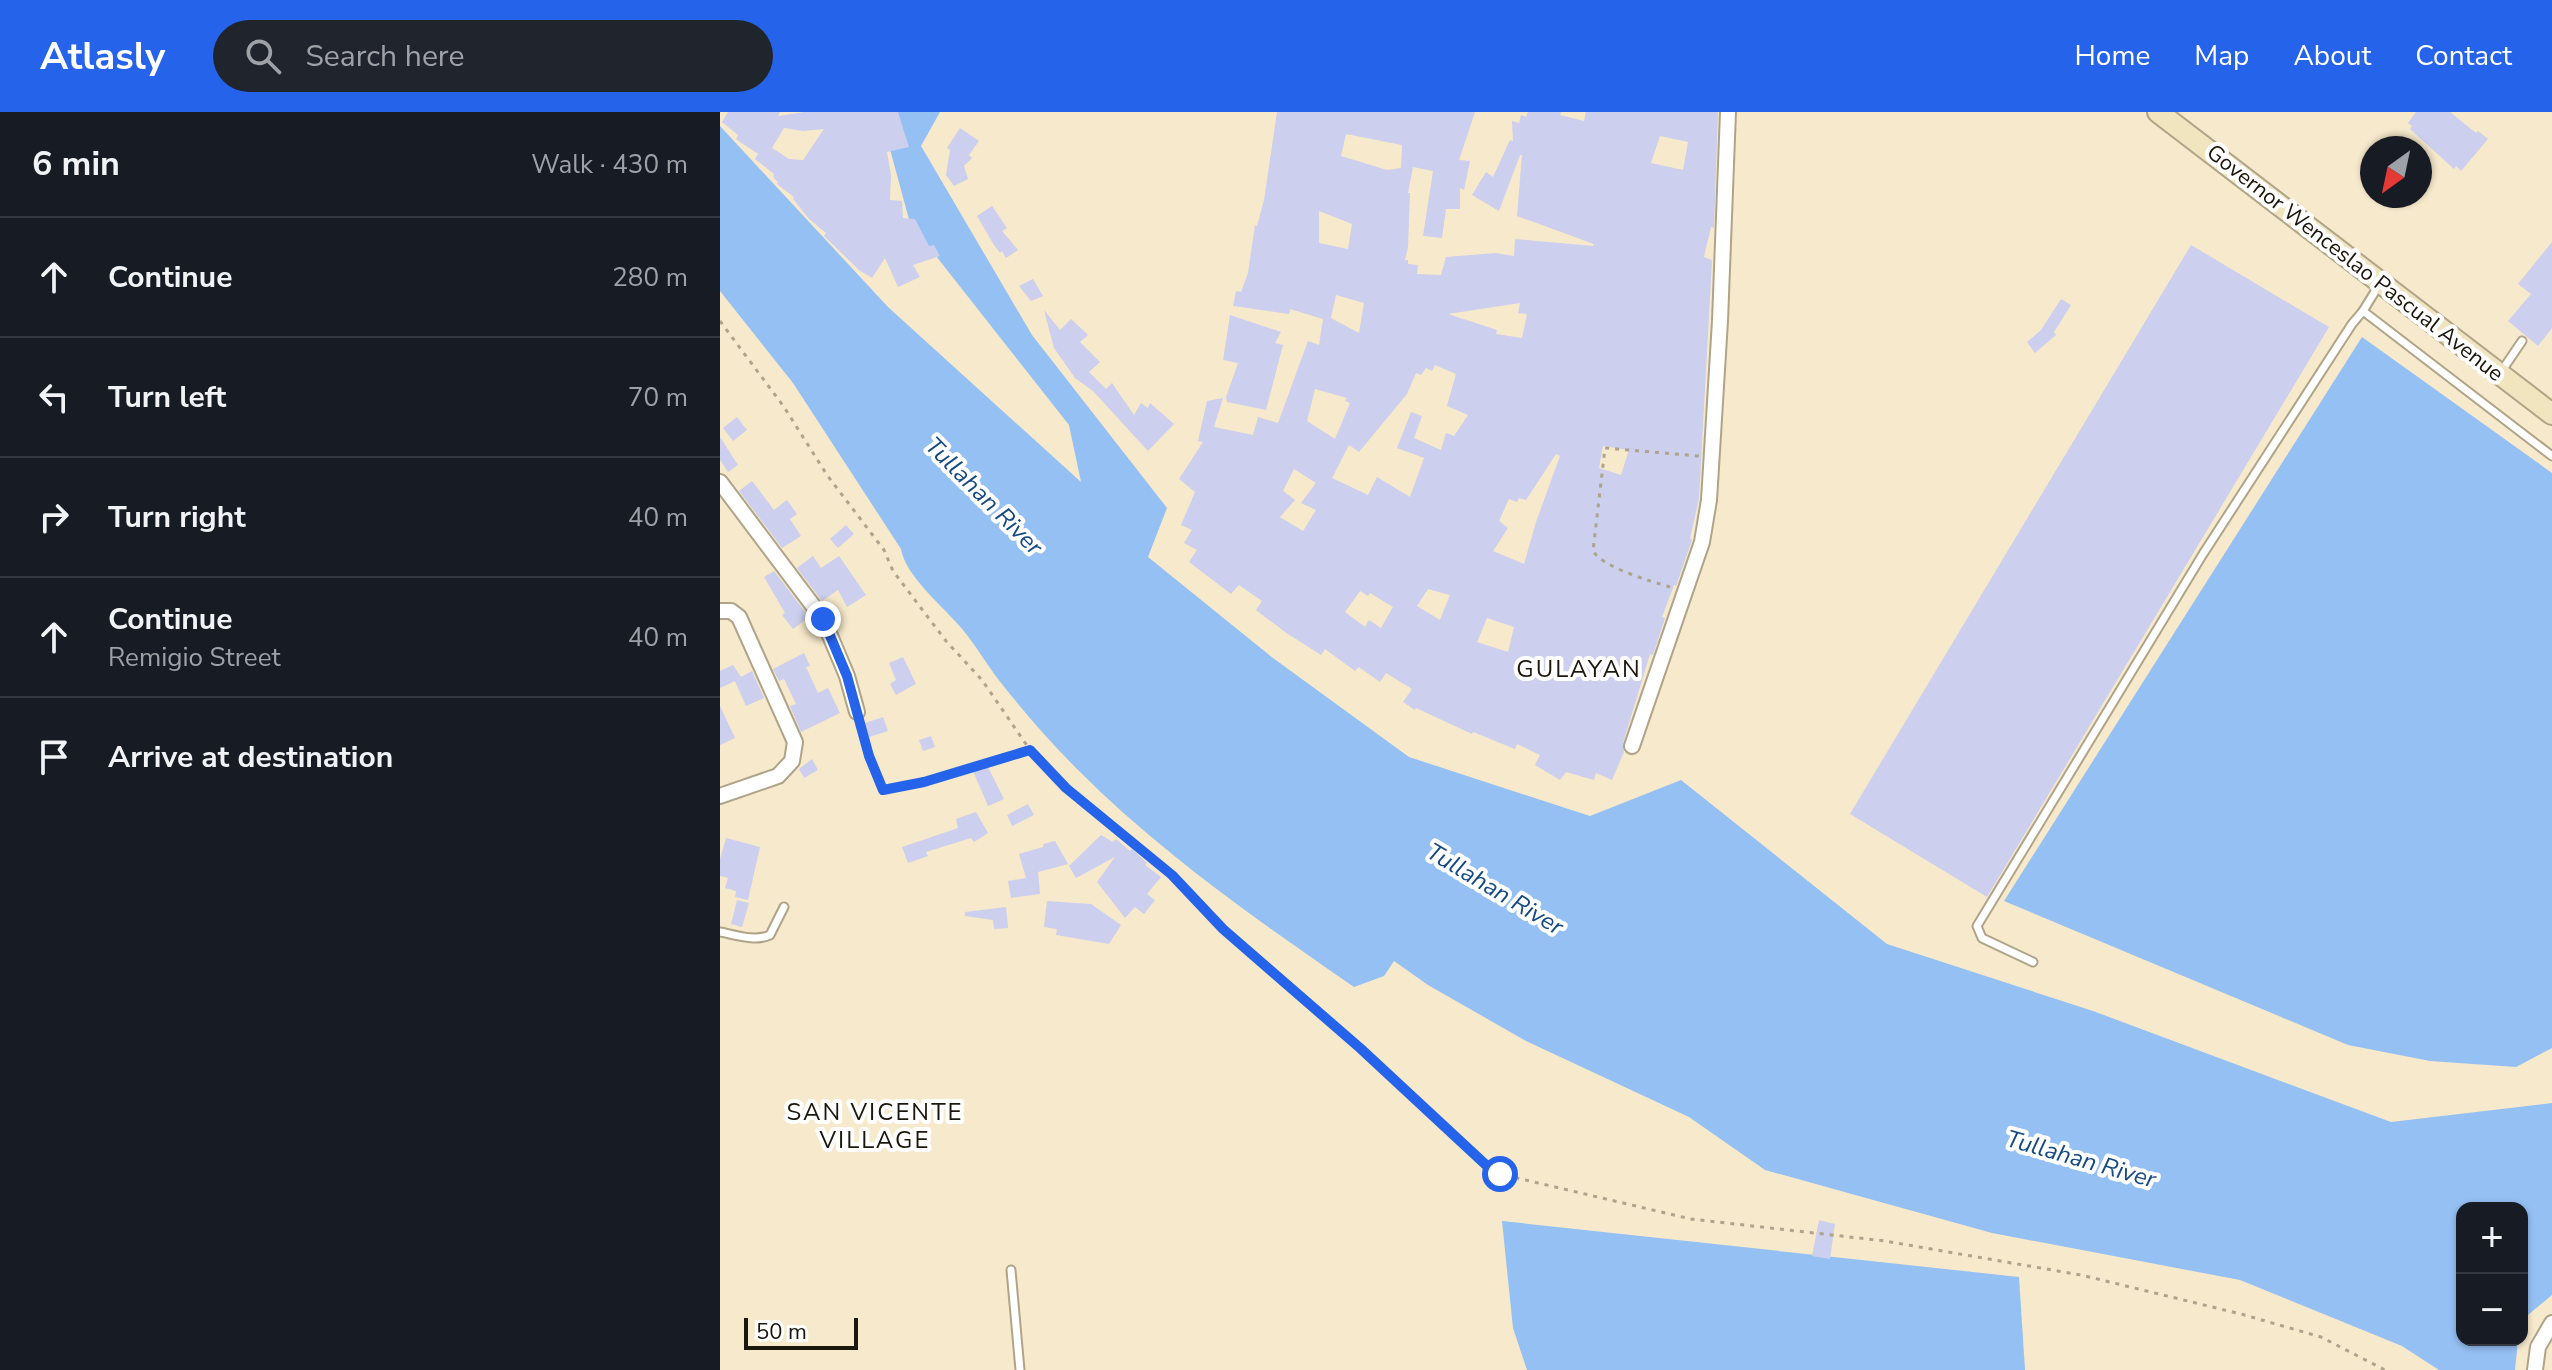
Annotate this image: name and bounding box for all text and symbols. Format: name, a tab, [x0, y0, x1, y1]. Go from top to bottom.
search box	[213, 20, 773, 92]
text: Atlasly	[40, 31, 165, 82]
icon: search	[241, 34, 285, 78]
text: Search here	[305, 36, 464, 77]
text: Home	[2075, 37, 2150, 75]
text: Map	[2194, 37, 2249, 75]
text: About	[2293, 37, 2371, 75]
text: Contact	[2415, 37, 2512, 75]
north arrow	[2360, 136, 2432, 208]
street label: Governor Wenceslao Pascual Avenue	[2200, 137, 2510, 389]
text: 6 min	[32, 141, 120, 187]
text: Walk · 430 m	[531, 147, 688, 182]
icon: ahead	[32, 255, 76, 299]
text: Continue	[108, 257, 233, 298]
text: 280 m	[612, 260, 688, 295]
icon: left	[32, 375, 76, 419]
text: Turn left	[108, 377, 226, 418]
text: 70 m	[628, 380, 688, 415]
water label: Tullahan River	[918, 430, 1051, 563]
icon: right	[32, 495, 76, 539]
text: Turn right	[108, 497, 246, 538]
text: 40 m	[628, 500, 688, 535]
text: Continue	[108, 599, 233, 640]
route end	[805, 601, 841, 637]
icon: ahead	[32, 615, 76, 659]
text: 40 m	[628, 620, 688, 655]
text: Remigio Street	[108, 640, 281, 675]
district label: GULAYAN	[1516, 653, 1642, 685]
icon: arrive	[32, 735, 76, 779]
text: Arrive at destination	[108, 737, 393, 778]
water label: Tullahan River	[1421, 836, 1571, 943]
district label: SAN VICENTE VILLAGE	[786, 1096, 964, 1156]
water label: Tullahan River	[2002, 1122, 2161, 1196]
route start	[1482, 1156, 1518, 1192]
map controls	[2456, 1202, 2528, 1346]
button: +	[2456, 1202, 2528, 1274]
button: −	[2456, 1274, 2528, 1346]
scale bar	[744, 1314, 858, 1350]
text: 50 m	[756, 1317, 807, 1347]

